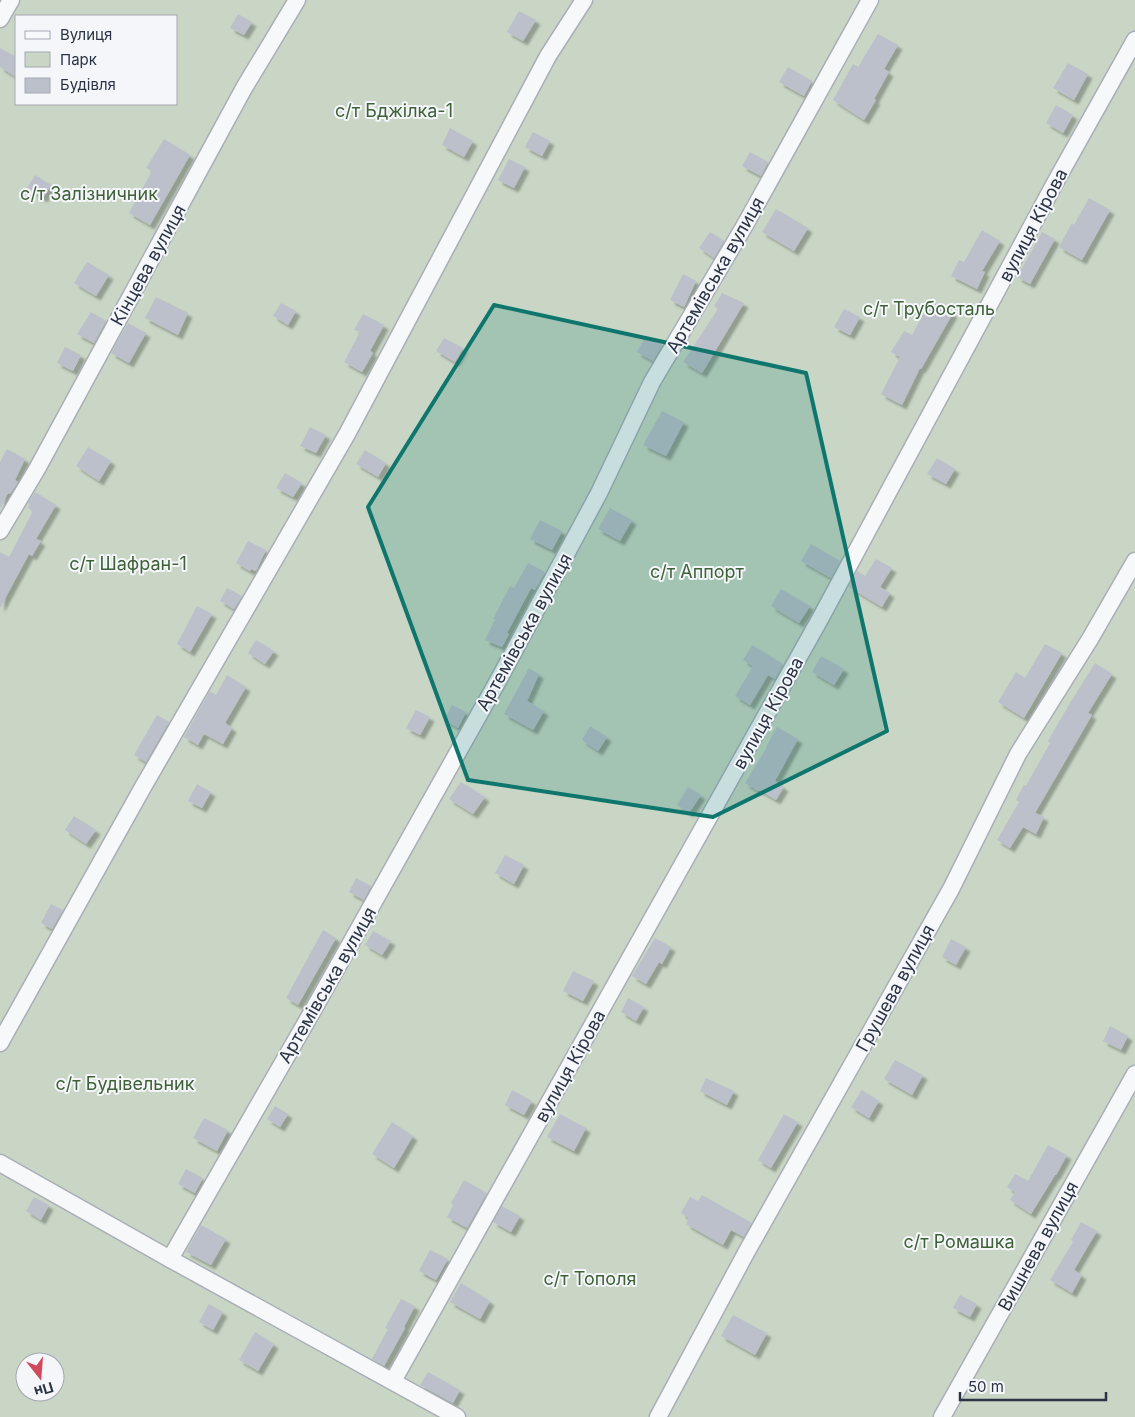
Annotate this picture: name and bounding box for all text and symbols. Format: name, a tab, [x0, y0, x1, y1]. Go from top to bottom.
legend	[15, 15, 178, 105]
text: Вулиця	[60, 25, 112, 44]
text: Парк	[60, 50, 97, 69]
text: Будівля	[60, 75, 116, 94]
park label: с/т Бджілка-1	[335, 100, 453, 121]
street label: вулиця Кірова	[994, 165, 1072, 285]
park label: с/т Залізничник	[20, 183, 158, 204]
street label: Артемівська вулиця	[662, 193, 768, 357]
street label: Кінцева вулиця	[106, 201, 190, 329]
park label: с/т Трубосталь	[863, 298, 995, 319]
street label: Артемівська вулиця	[472, 550, 576, 714]
park label: с/т Шафран-1	[69, 553, 187, 574]
park label: с/т Аппорт	[650, 561, 745, 582]
street label: вулиця Кірова	[728, 653, 808, 773]
street label: Артемівська вулиця	[274, 903, 380, 1067]
street label: Грушева вулиця	[851, 921, 939, 1055]
street label: вулиця Кірова	[530, 1006, 610, 1126]
park label: с/т Будівельник	[56, 1073, 195, 1094]
street label: Вишнева вулиця	[994, 1178, 1082, 1314]
park label: с/т Ромашка	[903, 1231, 1015, 1252]
park label: с/т Тополя	[544, 1268, 636, 1289]
north arrow	[15, 1352, 65, 1402]
scale bar	[960, 1370, 1106, 1402]
text: 50 m	[968, 1377, 1004, 1396]
text: Пн	[32, 1379, 56, 1401]

